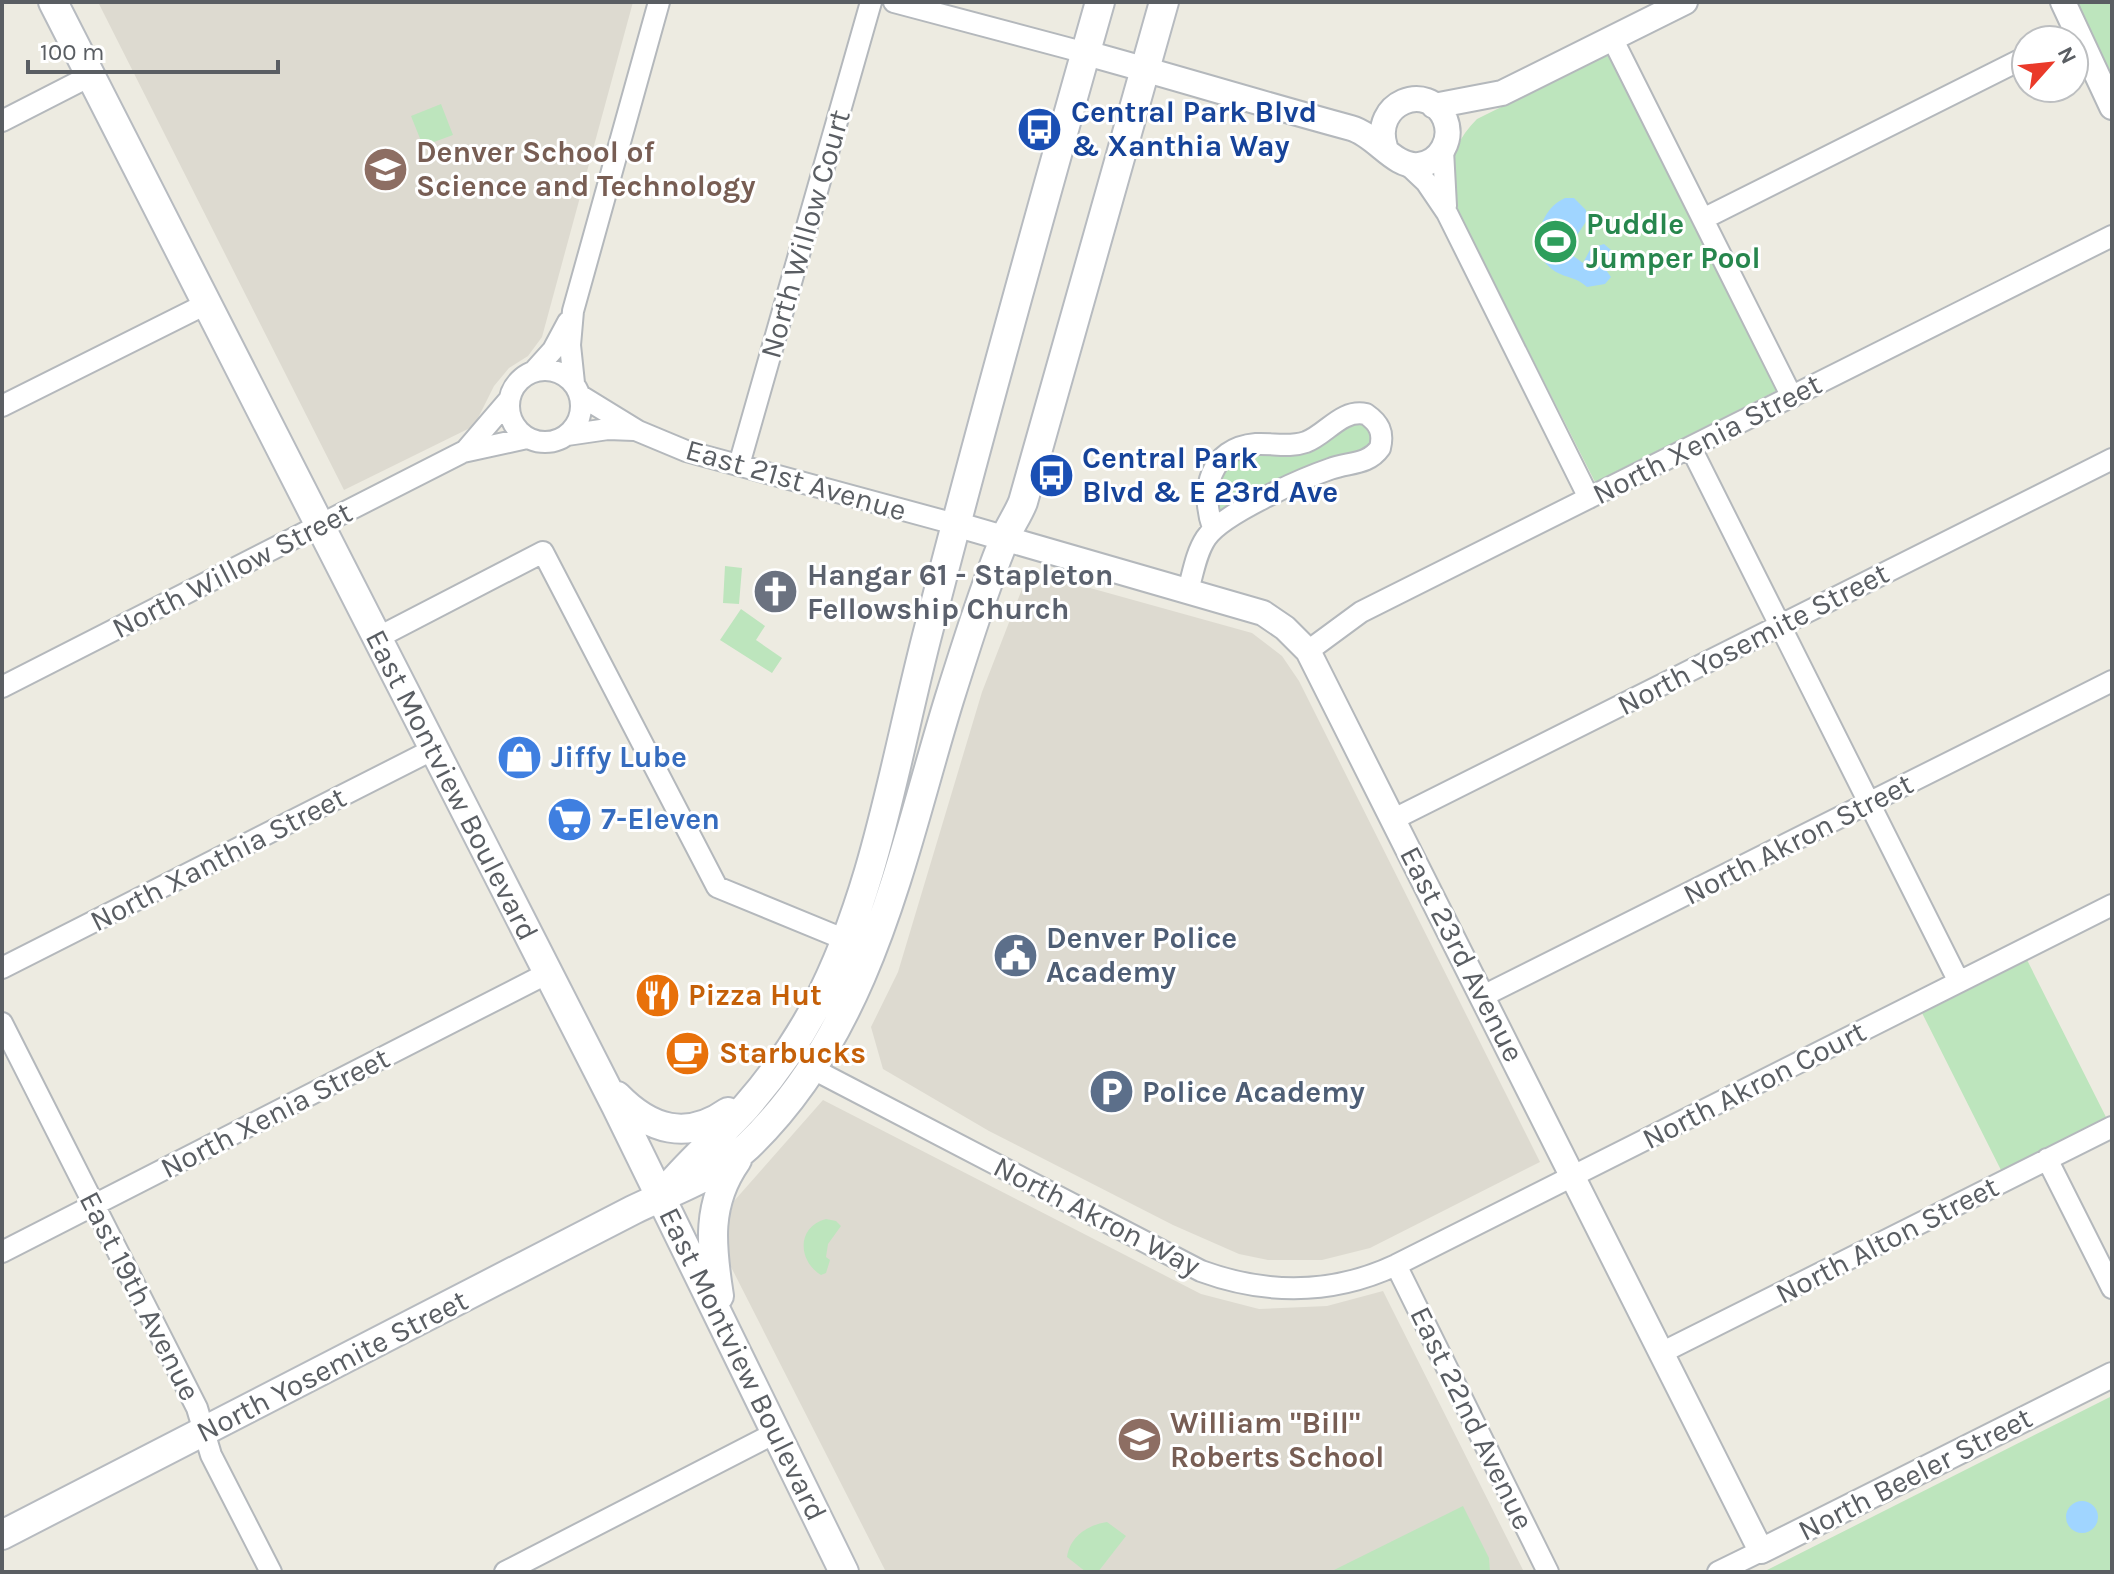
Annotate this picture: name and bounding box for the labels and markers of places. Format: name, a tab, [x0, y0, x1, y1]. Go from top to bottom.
place label: Central Park Blvd & Xanthia Way	[1071, 94, 1317, 164]
bus stop icon: Central Park Blvd & Xanthia Way	[1016, 105, 1064, 153]
place label: Denver School of Science and Technology	[416, 134, 756, 204]
school or university icon: Denver School of Science and Technology	[361, 145, 409, 193]
place label: Puddle Jumper Pool	[1586, 206, 1761, 276]
sports icon: Puddle Jumper Pool	[1531, 217, 1579, 265]
place label: Central Park Blvd & E 23rd Ave	[1082, 440, 1338, 510]
bus stop icon: Central Park Blvd & E 23rd Ave	[1027, 451, 1075, 499]
place label: Hangar 61 - Stapleton Fellowship Church	[807, 557, 1113, 627]
church icon: Hangar 61 - Stapleton Fellowship Church	[752, 568, 800, 616]
shop icon: Jiffy Lube	[496, 733, 544, 781]
place label: Jiffy Lube	[551, 739, 687, 775]
supermarket icon: 7-Eleven	[546, 795, 594, 843]
place label: 7-Eleven	[601, 801, 720, 837]
place label: Denver Police Academy	[1046, 920, 1237, 990]
public building icon: Denver Police Academy	[991, 931, 1039, 979]
restaurant icon: Pizza Hut	[633, 971, 681, 1019]
place label: Pizza Hut	[688, 977, 822, 1013]
cafe icon: Starbucks	[664, 1029, 712, 1077]
place label: Starbucks	[719, 1035, 866, 1071]
parking icon: Police Academy	[1087, 1068, 1135, 1116]
place label: Police Academy	[1142, 1074, 1365, 1110]
place label: William "Bill" Roberts School	[1170, 1405, 1384, 1475]
school or university icon: William "Bill" Roberts School	[1115, 1416, 1163, 1464]

